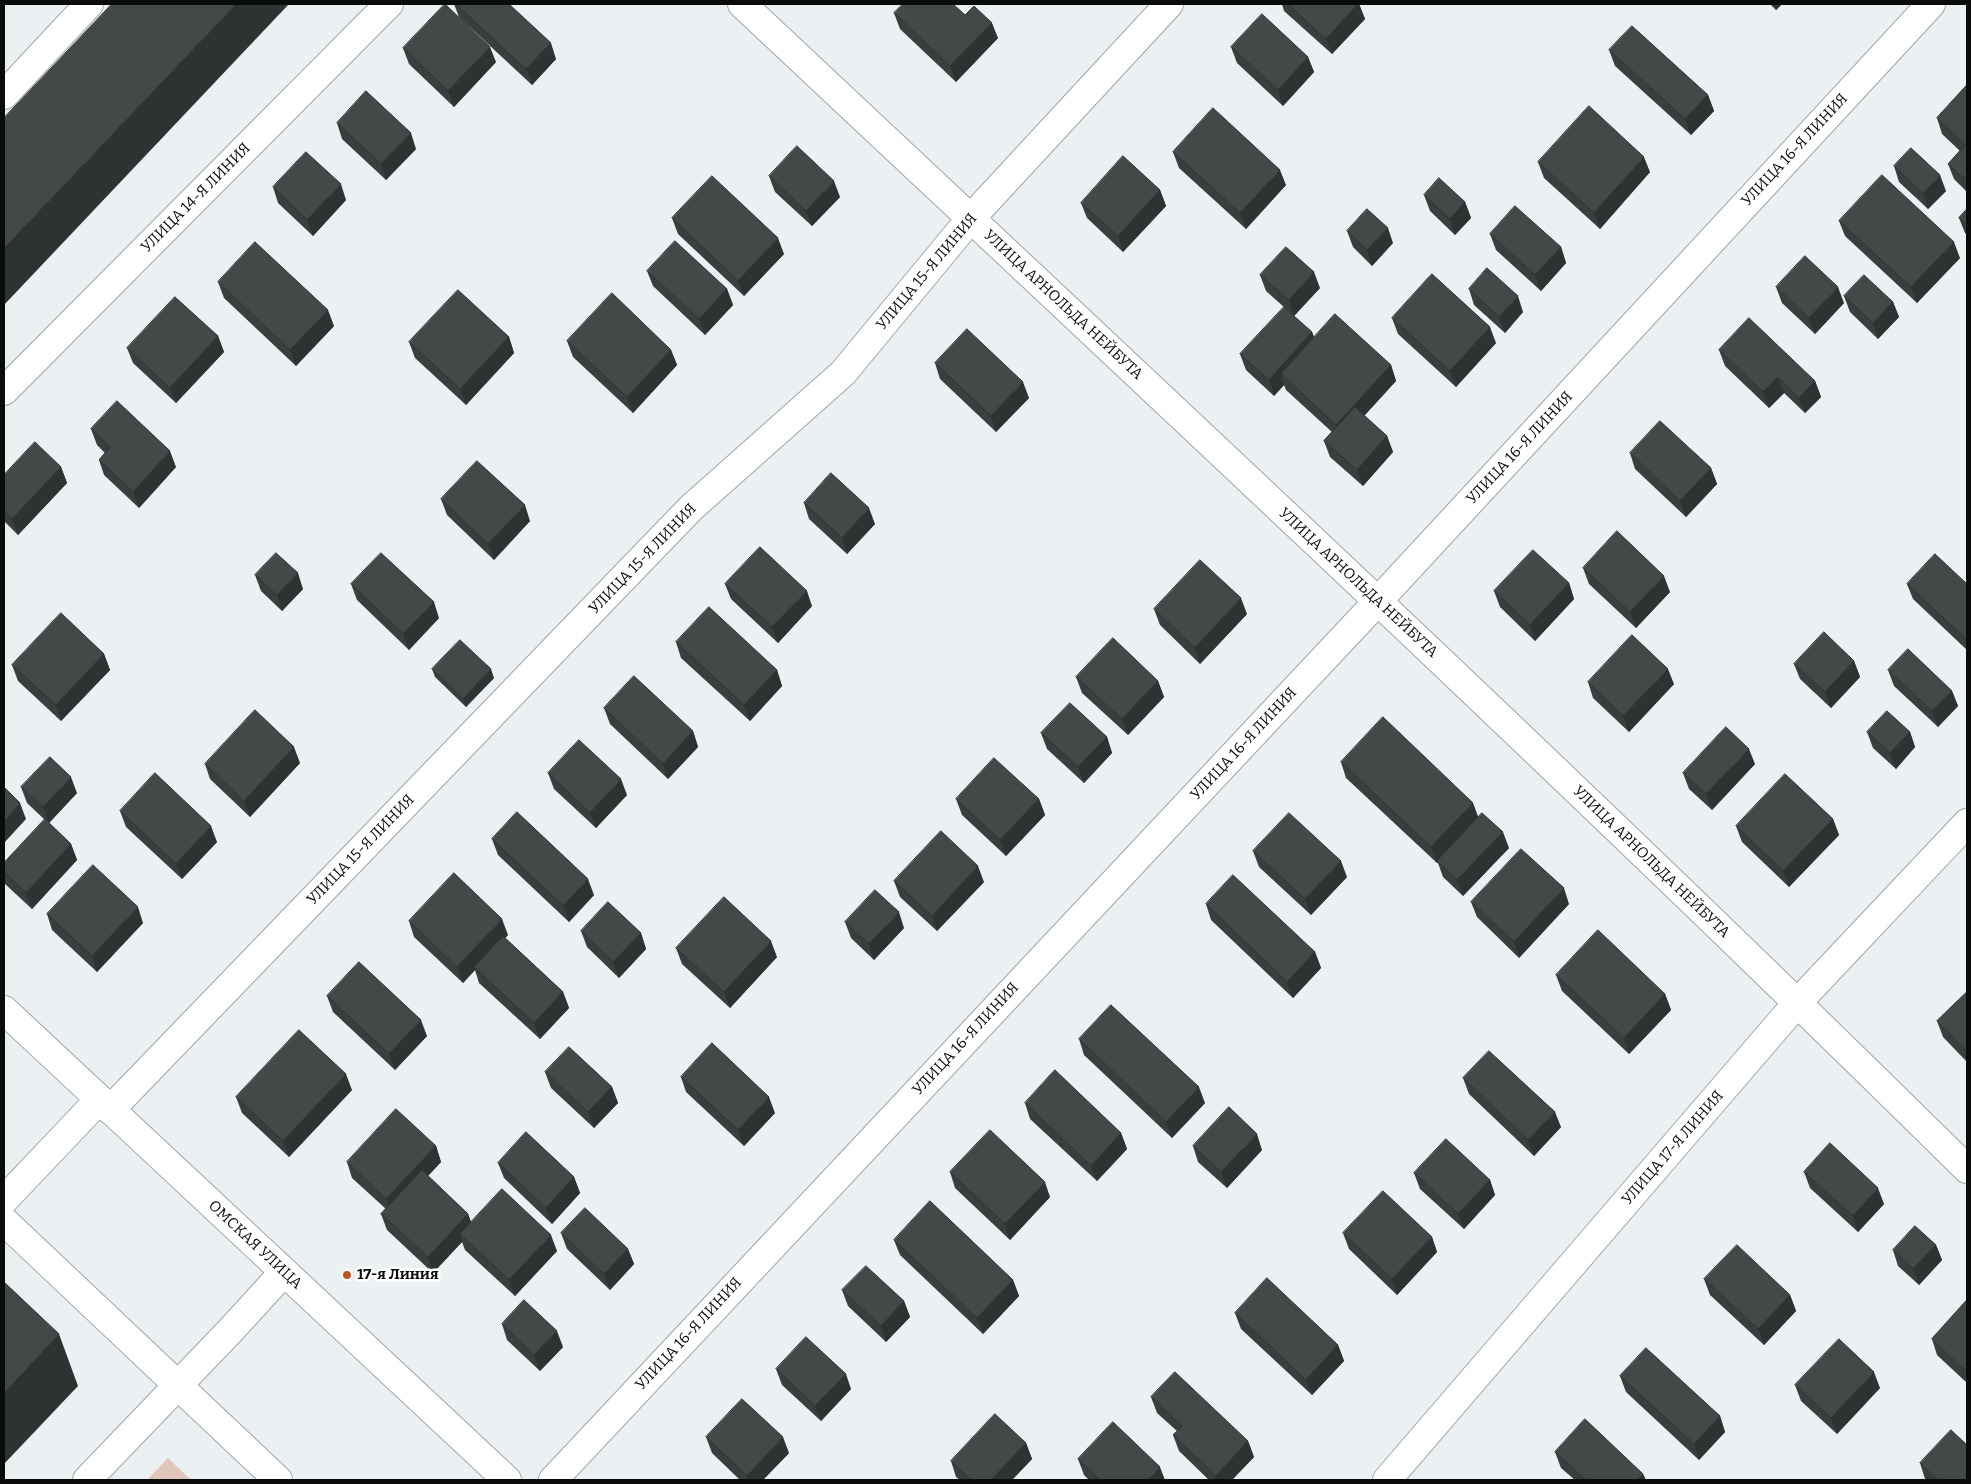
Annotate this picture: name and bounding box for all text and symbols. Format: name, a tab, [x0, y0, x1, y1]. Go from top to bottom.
street label: УЛИЦА 16-Я ЛИНИЯ	[1738, 90, 1852, 210]
street label: УЛИЦА 14-Я ЛИНИЯ	[138, 140, 254, 256]
street label: УЛИЦА 15-Я ЛИНИЯ	[873, 210, 981, 334]
street label: УЛИЦА АРНОЛЬДА НЕЙБУТА	[980, 226, 1146, 384]
street label: УЛИЦА 16-Я ЛИНИЯ	[1463, 388, 1577, 508]
street label: УЛИЦА 15-Я ЛИНИЯ	[586, 500, 700, 618]
street label: УЛИЦА АРНОЛЬДА НЕЙБУТА	[1275, 504, 1441, 662]
street label: УЛИЦА 16-Я ЛИНИЯ	[1187, 684, 1301, 804]
street label: УЛИЦА АРНОЛЬДА НЕЙБУТА	[1569, 782, 1733, 942]
street label: УЛИЦА 15-Я ЛИНИЯ	[304, 791, 418, 909]
street label: УЛИЦА 16-Я ЛИНИЯ	[909, 979, 1023, 1099]
street label: УЛИЦА 17-Я ЛИНИЯ	[1619, 1087, 1727, 1209]
street label: ОМСКАЯ УЛИЦА	[204, 1197, 306, 1293]
place label: 17-я Линия	[357, 1266, 439, 1284]
marker: 17-я Линия	[341, 1269, 353, 1281]
street label: УЛИЦА 16-Я ЛИНИЯ	[632, 1274, 746, 1394]

